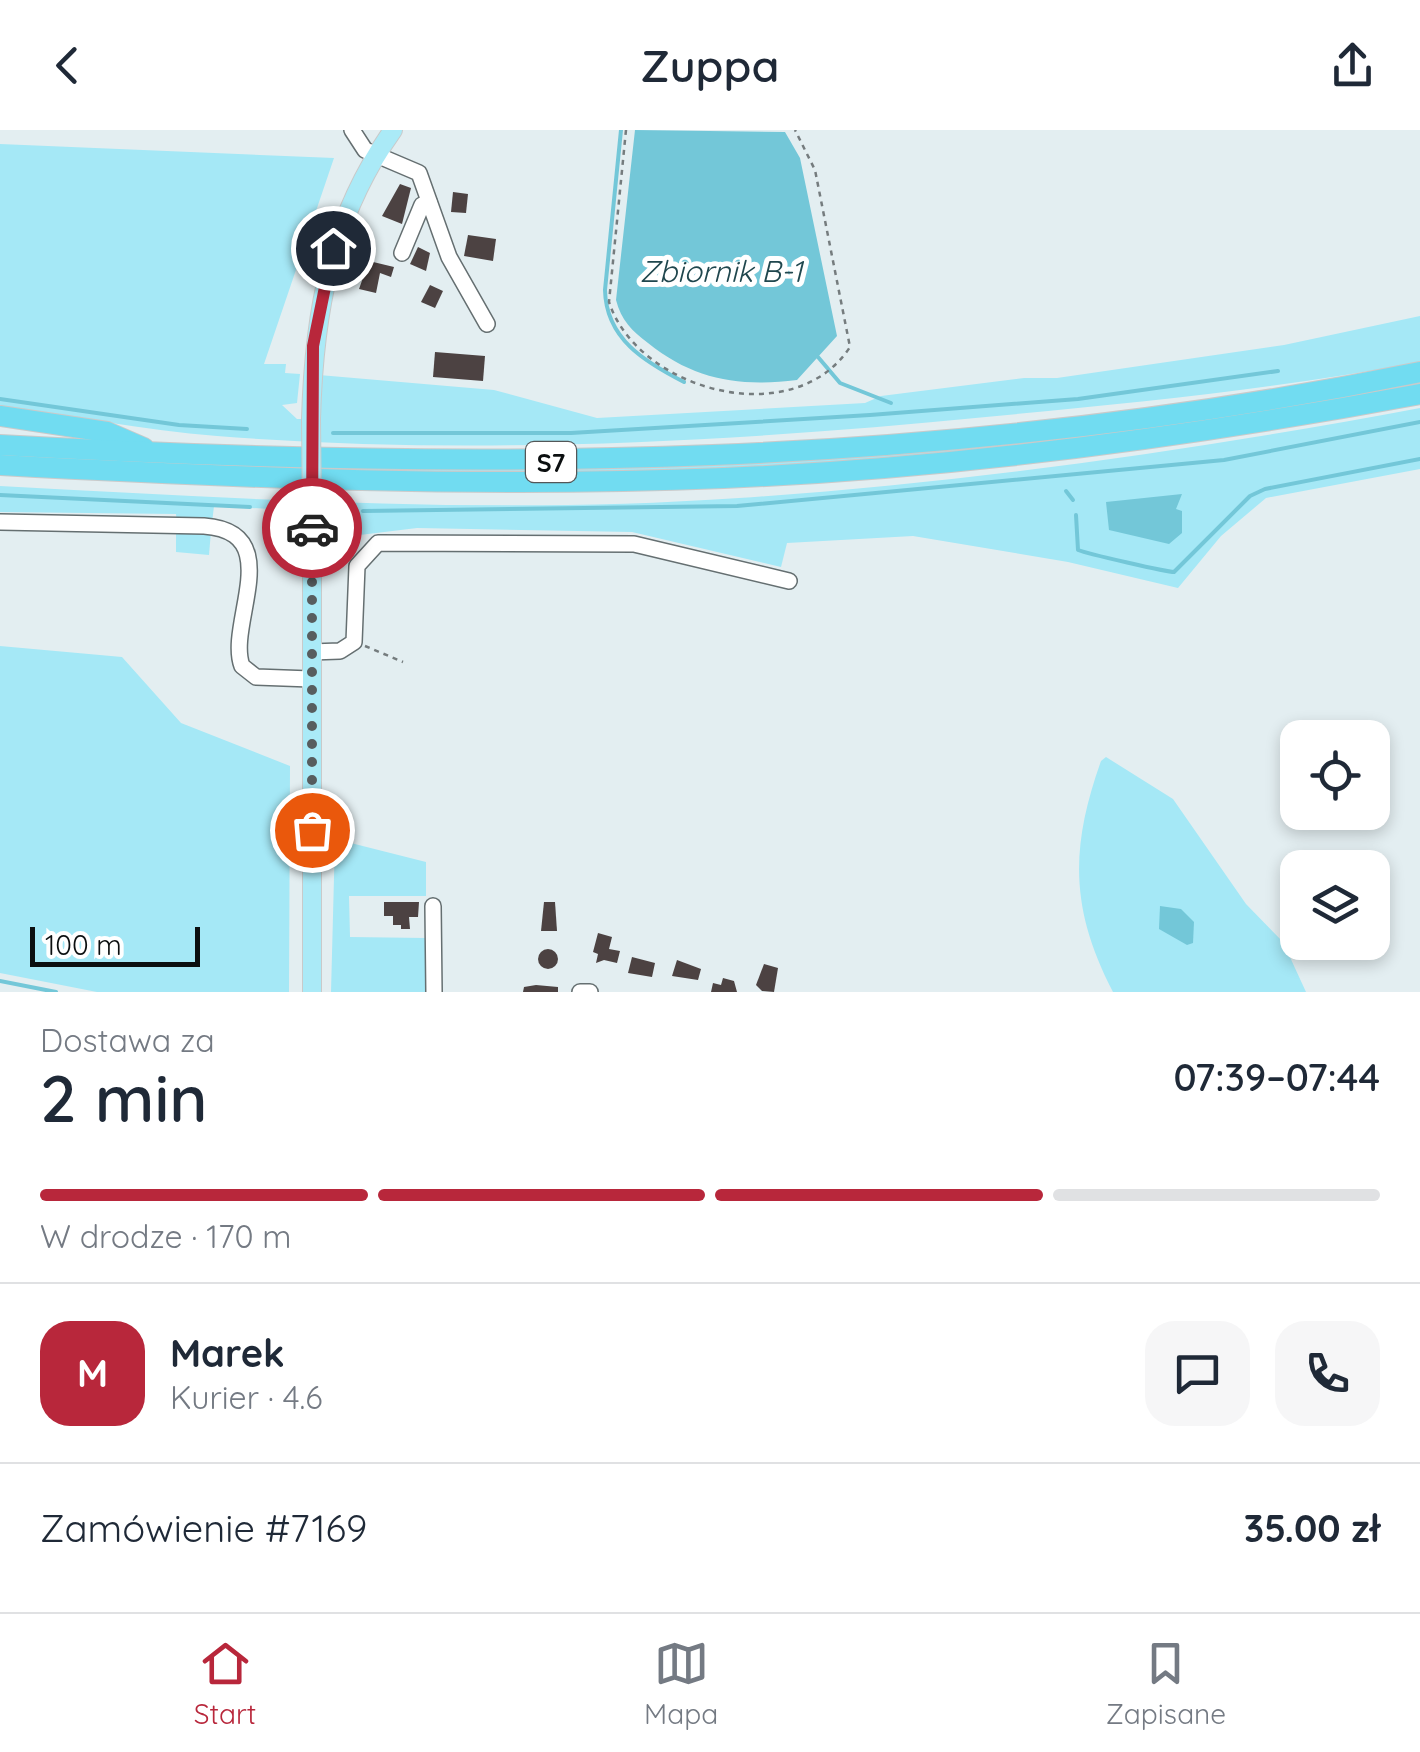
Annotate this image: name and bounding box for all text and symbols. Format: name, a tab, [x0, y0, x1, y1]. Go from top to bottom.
text: Zuppa	[641, 37, 779, 93]
icon: back	[40, 38, 95, 93]
icon: share	[1325, 38, 1380, 93]
pin	[291, 206, 376, 291]
icon: home	[306, 221, 361, 276]
water label: Zbiornik B-1	[640, 252, 804, 290]
road number: S7	[526, 442, 576, 482]
courier	[262, 478, 362, 578]
icon: car	[285, 501, 340, 556]
map controls	[1280, 720, 1390, 960]
button: locate	[1280, 720, 1390, 830]
pin	[270, 788, 355, 873]
icon: bag	[285, 803, 340, 858]
button: layers	[1280, 850, 1390, 960]
scale bar	[30, 922, 200, 966]
text: 100 m	[45, 927, 122, 962]
text: Dostawa za	[40, 1020, 215, 1060]
text: 07:39–07:44	[1173, 1053, 1380, 1101]
text: 2 min	[40, 1057, 208, 1138]
text: W drodze · 170 m	[40, 1216, 291, 1256]
button: chat	[1145, 1321, 1250, 1426]
button: phone	[1275, 1321, 1380, 1426]
text: Marek	[170, 1329, 285, 1377]
text: M	[77, 1349, 108, 1397]
text: Kurier · 4.6	[170, 1377, 323, 1417]
text: Zamówienie #7169	[40, 1504, 367, 1552]
text: 35.00 zł	[1244, 1504, 1380, 1552]
tab: Start	[194, 1636, 256, 1731]
tab: Mapa	[644, 1636, 718, 1731]
tab: Zapisane	[1106, 1636, 1226, 1731]

